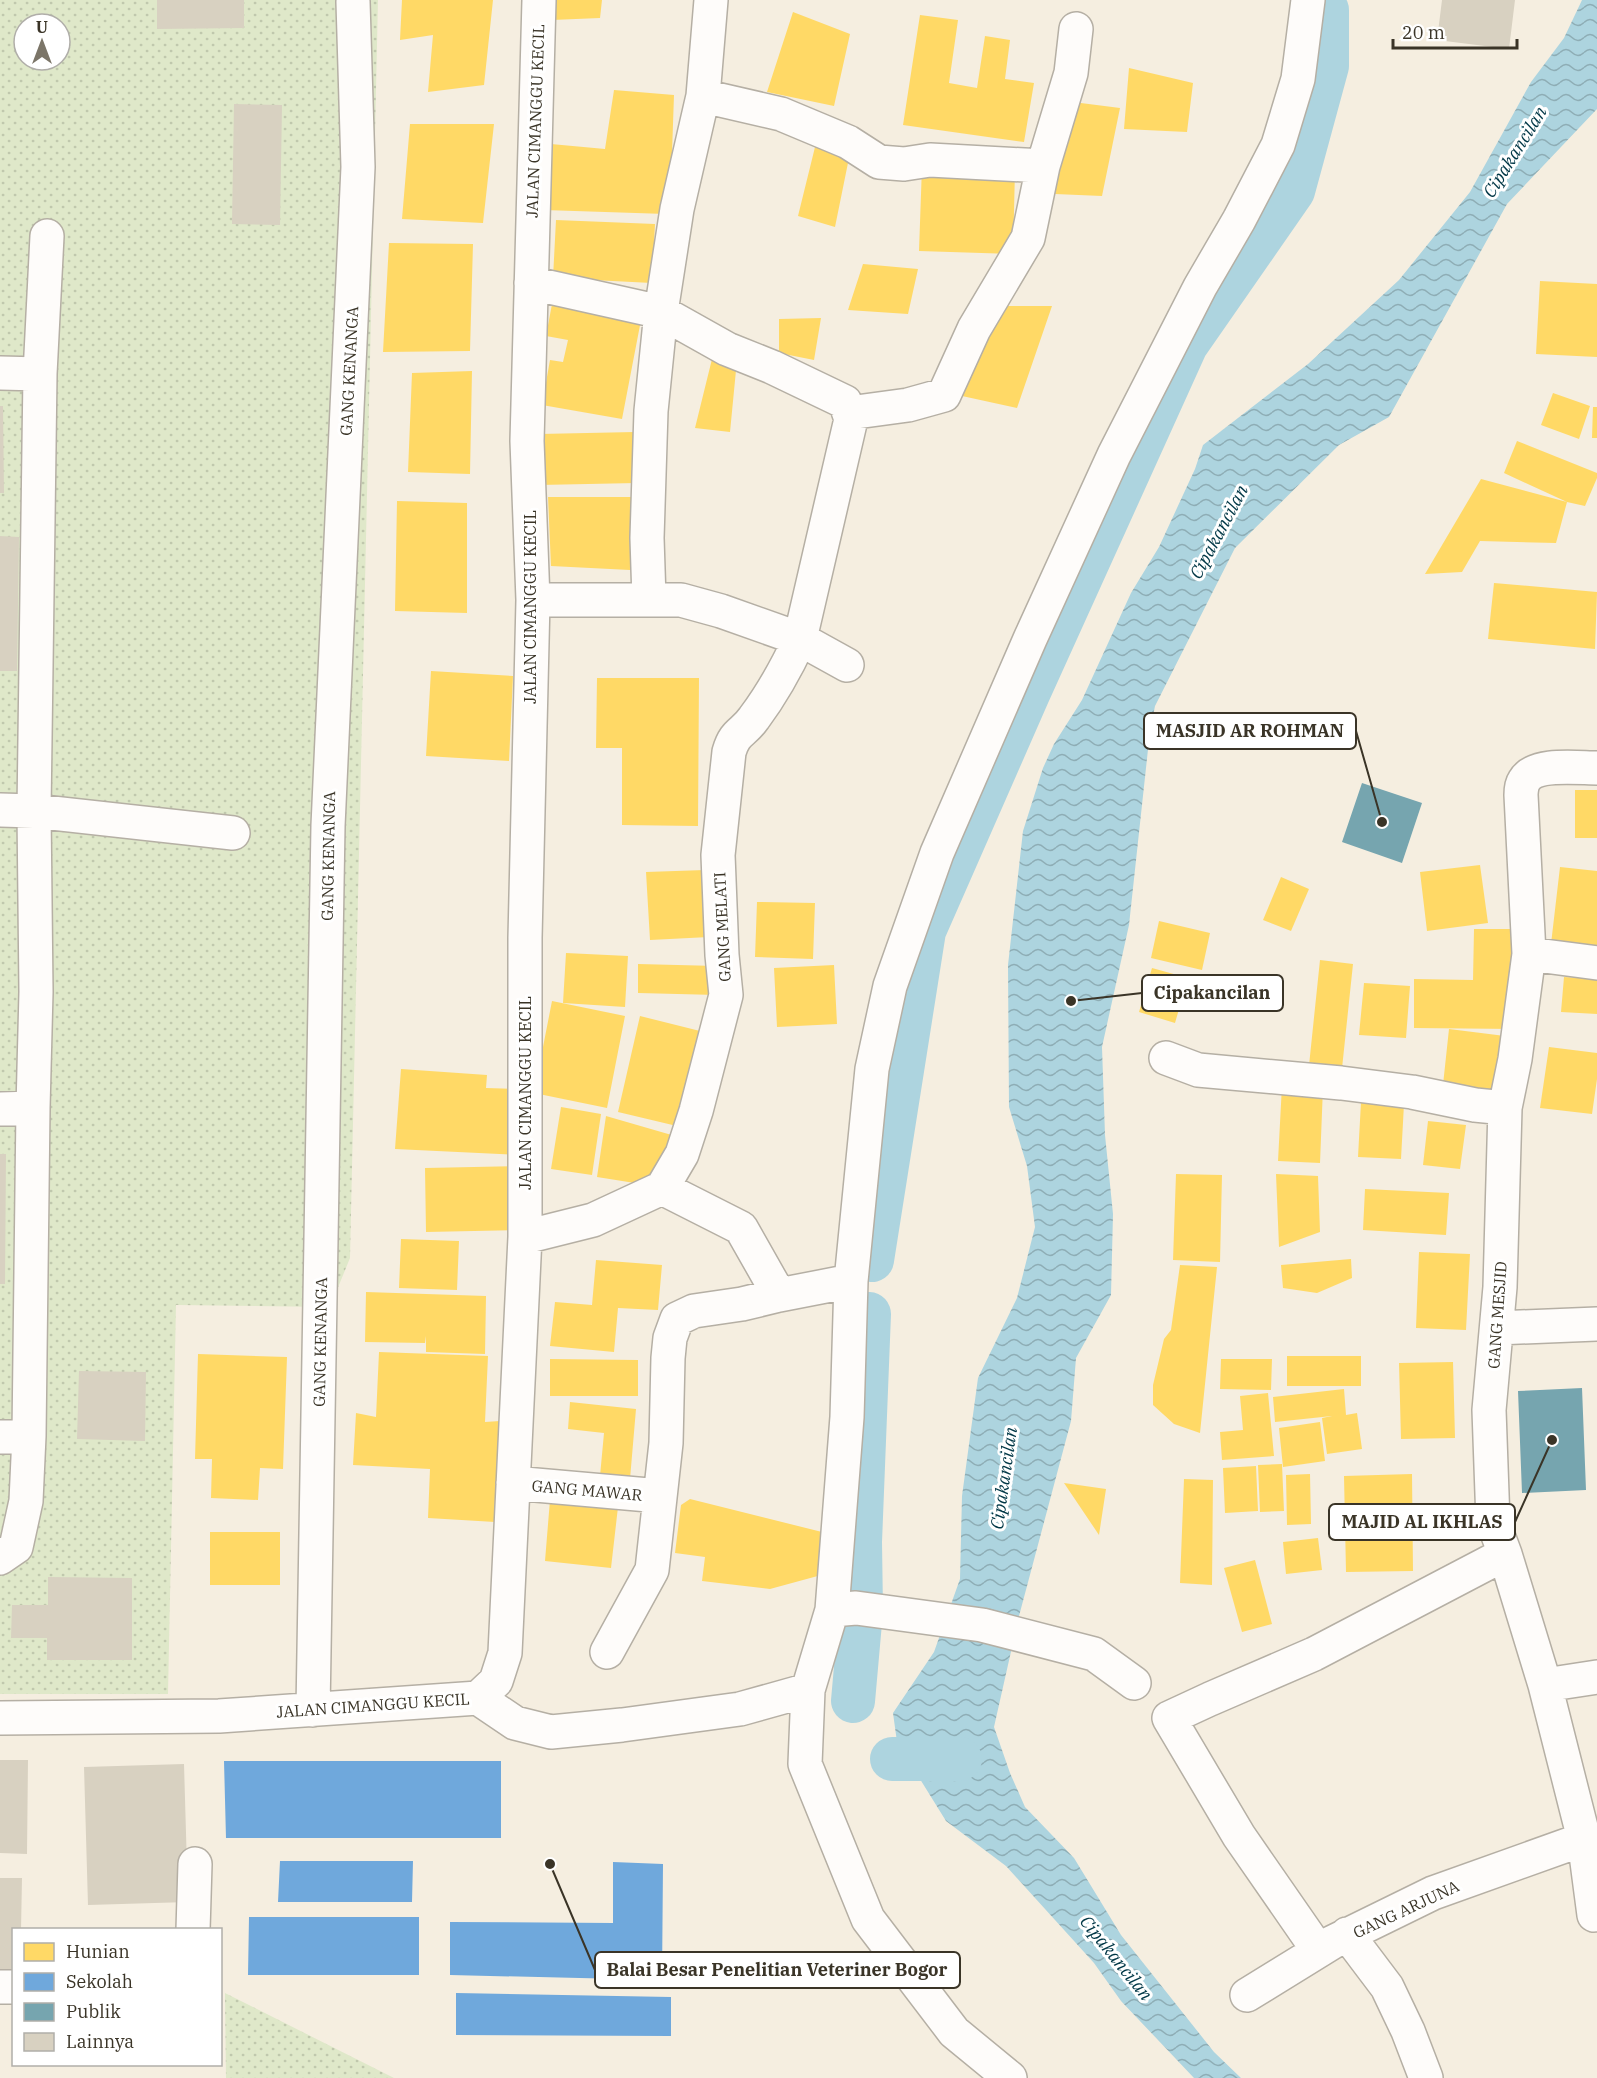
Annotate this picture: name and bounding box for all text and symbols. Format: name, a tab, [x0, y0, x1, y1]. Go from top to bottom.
north arrow	[12, 12, 72, 72]
scale bar	[1393, 12, 1518, 50]
text: U	[36, 17, 48, 37]
text: 20 m	[1402, 21, 1445, 44]
street label: JALAN CIMANGGU KECIL	[522, 24, 548, 218]
water label: Cipakancilan	[1477, 101, 1552, 202]
street label: GANG KENANGA	[336, 306, 362, 436]
water label: Cipakancilan	[1184, 480, 1253, 583]
street label: JALAN CIMANGGU KECIL	[520, 510, 540, 704]
callout: MASJID AR ROHMAN	[1144, 713, 1356, 749]
text: MASJID AR ROHMAN	[1156, 719, 1344, 742]
street label: GANG KENANGA	[317, 791, 339, 921]
street label: GANG MELATI	[709, 872, 735, 982]
callout: Cipakancilan	[1142, 975, 1283, 1011]
text: Cipakancilan	[1154, 981, 1271, 1004]
street label: JALAN CIMANGGU KECIL	[515, 996, 535, 1190]
street label: GANG MESJID	[1483, 1261, 1511, 1369]
street label: GANG KENANGA	[309, 1277, 331, 1407]
water label: Cipakancilan	[985, 1424, 1022, 1531]
street label: GANG MAWAR	[531, 1475, 643, 1505]
callout: MAJID AL IKHLAS	[1329, 1504, 1515, 1540]
text: MAJID AL IKHLAS	[1341, 1510, 1503, 1533]
street label: JALAN CIMANGGU KECIL	[276, 1688, 470, 1722]
street label: GANG ARJUNA	[1350, 1876, 1462, 1942]
water label: Cipakancilan	[1075, 1910, 1158, 2006]
legend	[12, 1928, 222, 2066]
text: Hunian	[66, 1940, 130, 1963]
callout: Balai Besar Penelitian Veteriner Bogor	[595, 1952, 960, 1988]
text: Balai Besar Penelitian Veteriner Bogor	[607, 1958, 948, 1981]
text: Sekolah	[66, 1970, 133, 1993]
text: Publik	[66, 2000, 121, 2023]
text: Lainnya	[66, 2030, 134, 2053]

